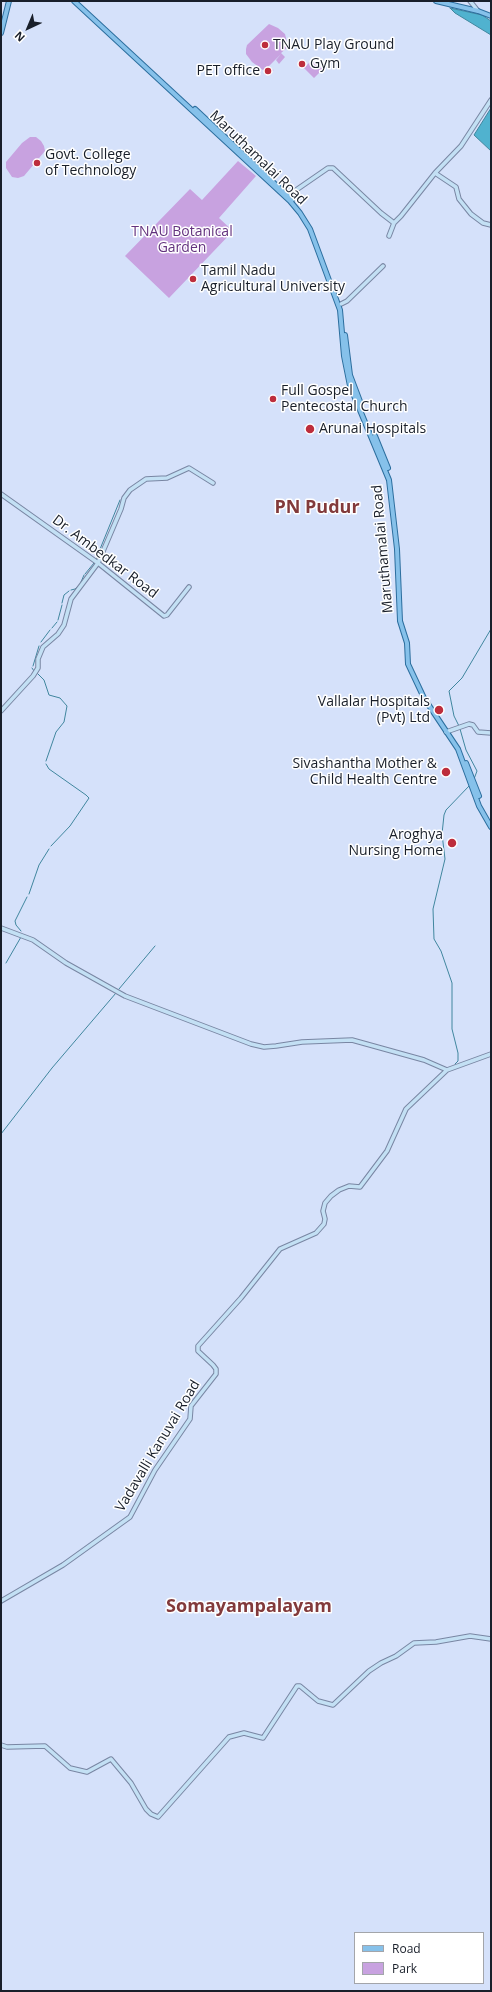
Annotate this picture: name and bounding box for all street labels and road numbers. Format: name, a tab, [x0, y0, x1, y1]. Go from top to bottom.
street label: Maruthamalai Road	[206, 107, 310, 209]
street label: Maruthamalai Road	[369, 484, 397, 614]
street label: Dr. Ambedkar Road	[49, 512, 161, 602]
street label: Vadavalli Kanuvai Road	[112, 1377, 204, 1515]

